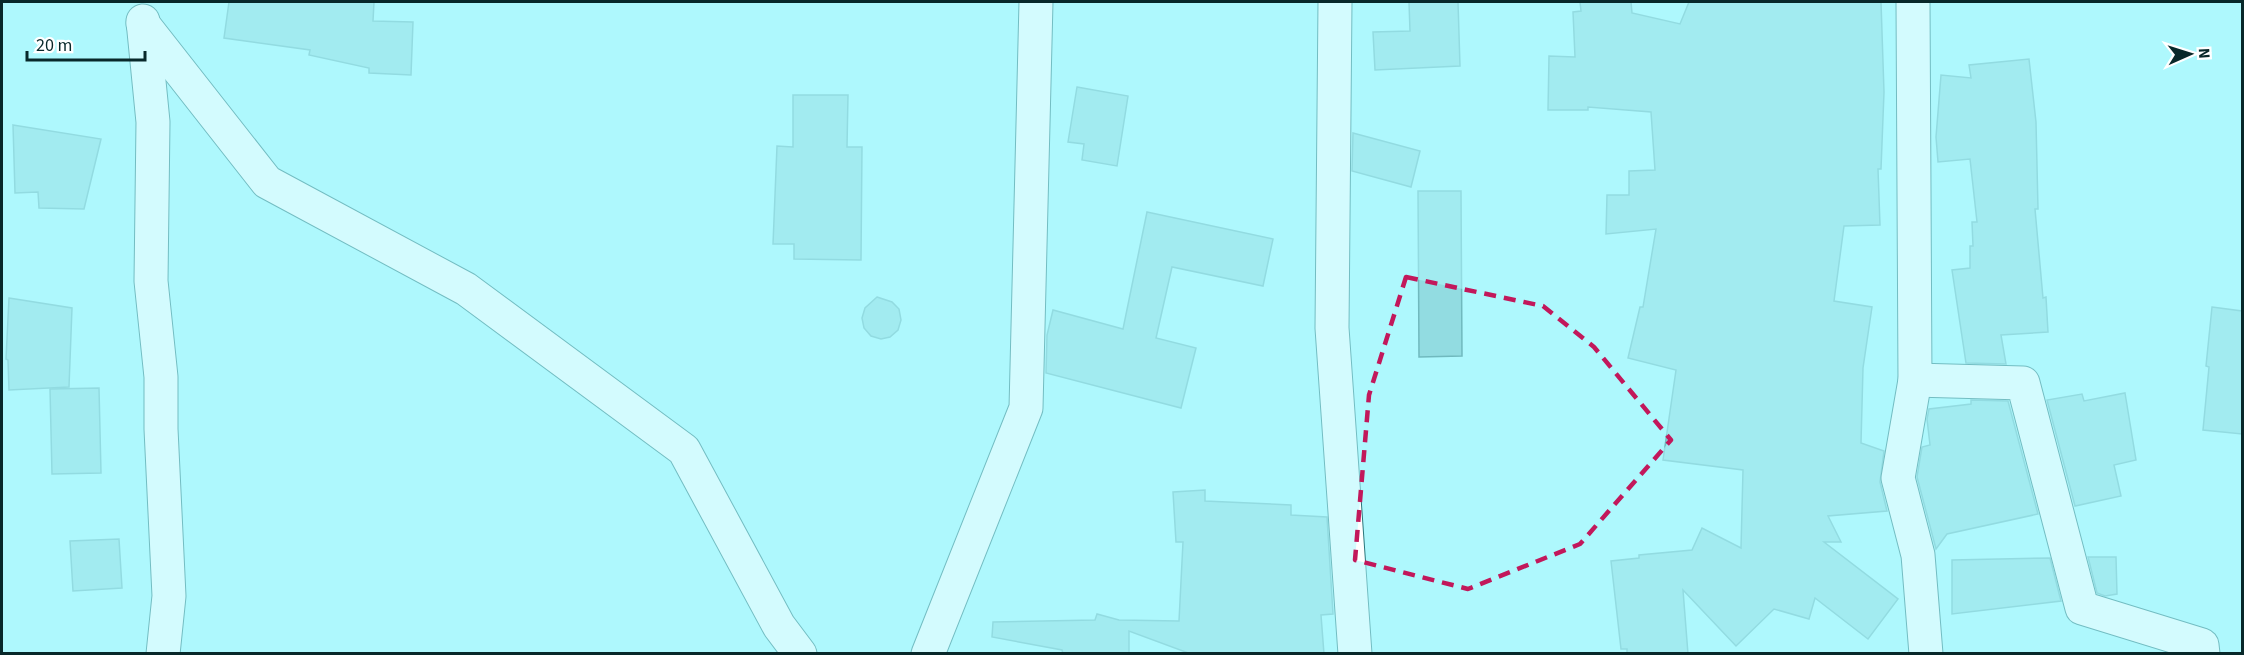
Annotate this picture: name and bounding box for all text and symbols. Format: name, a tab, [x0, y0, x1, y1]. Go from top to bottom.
scale bar	[27, 24, 146, 62]
north arrow	[2160, 24, 2220, 84]
text: 20 m	[36, 33, 72, 58]
text: N	[2193, 47, 2215, 59]

